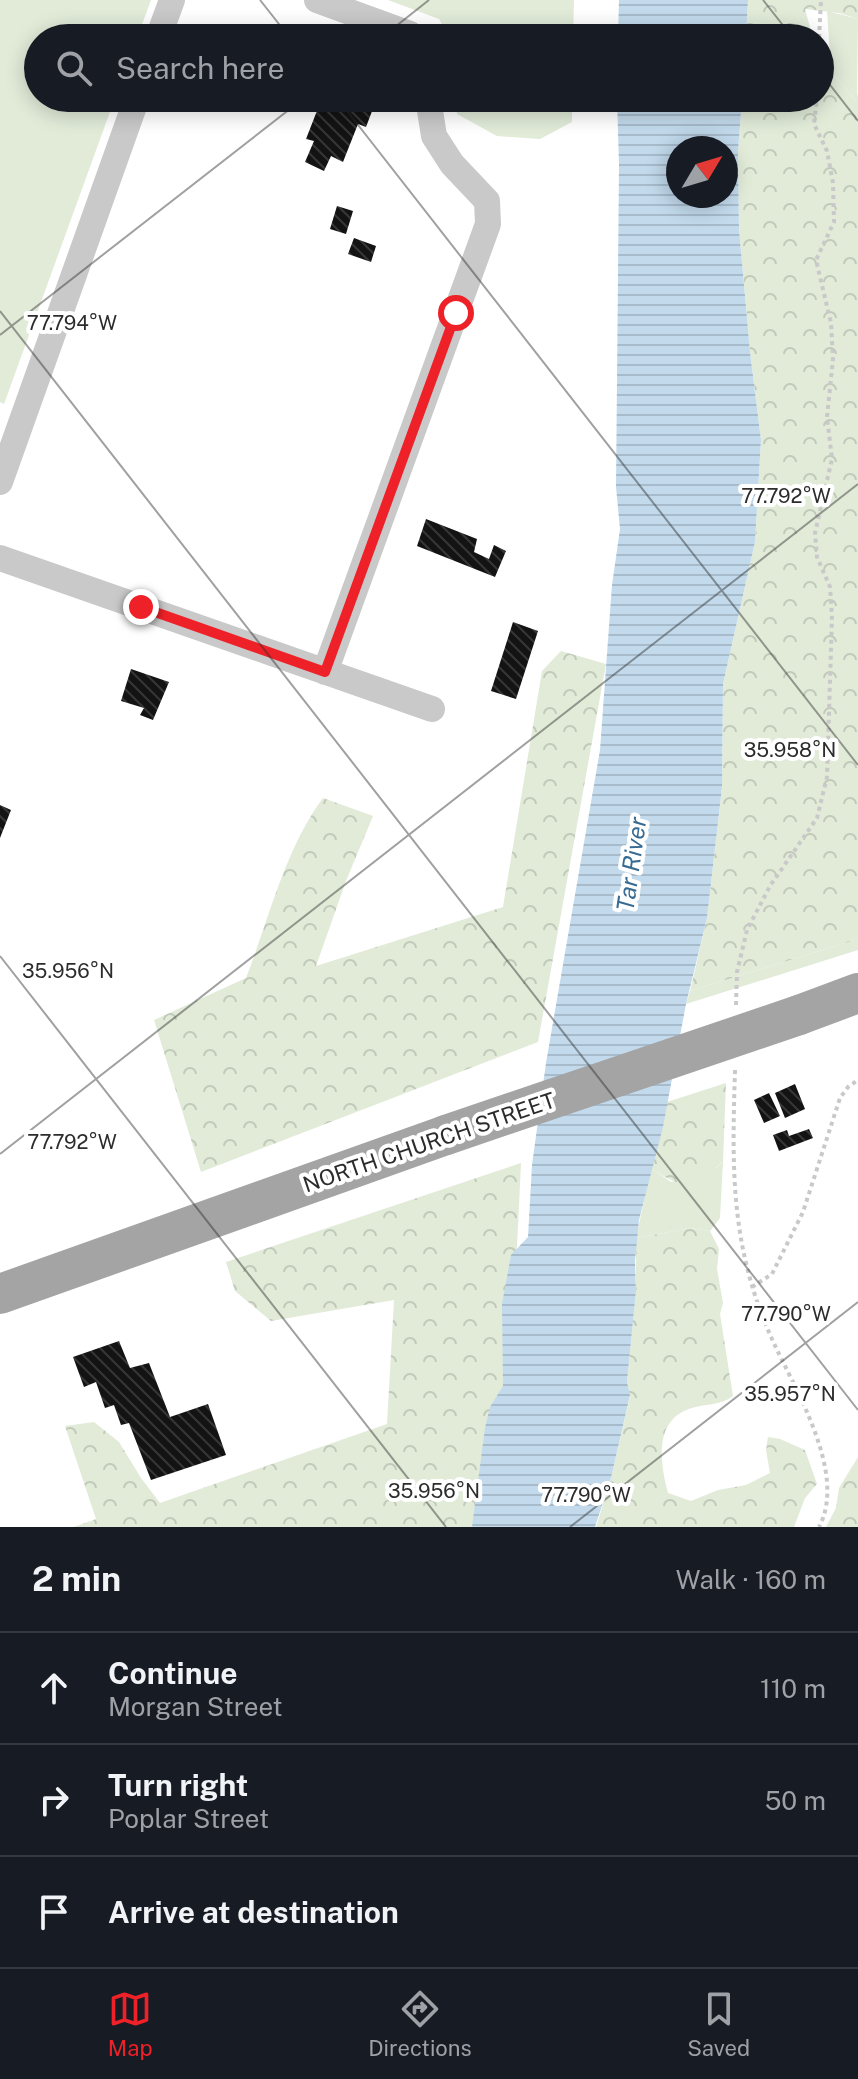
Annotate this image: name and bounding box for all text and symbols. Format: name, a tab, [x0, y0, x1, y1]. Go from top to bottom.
search box	[24, 24, 834, 112]
icon: search	[52, 46, 96, 90]
text: Search here	[116, 50, 284, 86]
north arrow	[666, 136, 738, 208]
route start	[438, 295, 474, 331]
text: 77.794°W	[27, 311, 117, 335]
text: 77.792°W	[741, 484, 831, 508]
route end	[123, 589, 159, 625]
text: 35.958°N	[744, 738, 836, 762]
water label: Tar River	[611, 814, 652, 913]
text: 35.956°N	[22, 959, 114, 983]
street label: NORTH CHURCH STREET	[299, 1087, 559, 1197]
text: 77.792°W	[27, 1130, 117, 1154]
text: 77.790°W	[741, 1302, 831, 1326]
text: 35.957°N	[744, 1382, 836, 1406]
text: 35.956°N	[388, 1479, 480, 1503]
text: 77.790°W	[541, 1483, 631, 1507]
text: 2 min	[32, 1559, 121, 1599]
text: Walk · 160 m	[676, 1564, 826, 1595]
text: Continue	[108, 1655, 238, 1691]
icon: ahead	[32, 1666, 76, 1710]
text: 110 m	[760, 1673, 826, 1704]
text: Morgan Street	[108, 1691, 283, 1722]
text: Turn right	[108, 1767, 248, 1803]
icon: right	[32, 1778, 76, 1822]
text: 50 m	[765, 1785, 826, 1816]
text: Poplar Street	[108, 1803, 269, 1834]
icon: arrive	[32, 1890, 76, 1934]
text: Arrive at destination	[108, 1894, 399, 1930]
tab: Map	[108, 1987, 153, 2061]
tab: Directions	[368, 1987, 472, 2061]
tab: Saved	[687, 1987, 750, 2061]

